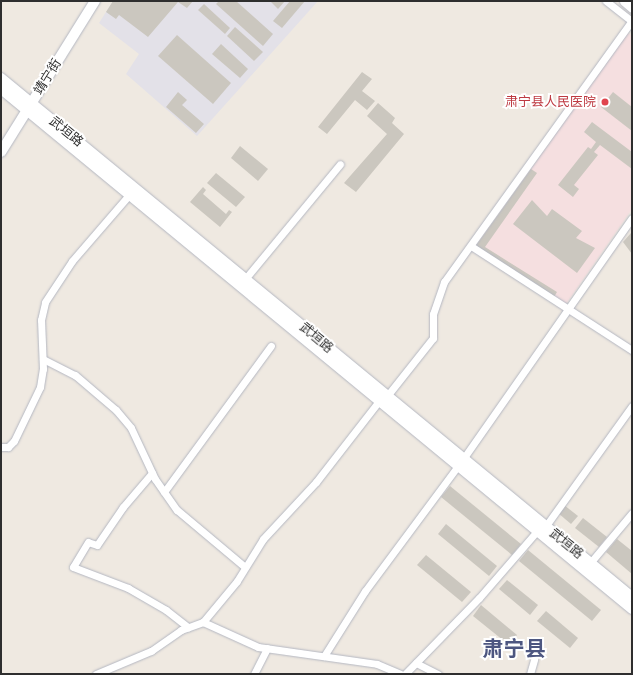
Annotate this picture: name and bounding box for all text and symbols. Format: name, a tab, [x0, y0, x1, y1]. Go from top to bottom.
street label: 靖宁街	[31, 56, 65, 98]
place label: 肃宁县人民医院	[505, 94, 596, 110]
marker: 肃宁县人民医院	[599, 96, 611, 108]
street label: 武垣路	[46, 114, 86, 150]
street label: 武垣路	[296, 319, 336, 357]
street label: 武垣路	[546, 526, 586, 562]
district label: 肃宁县	[483, 636, 545, 662]

